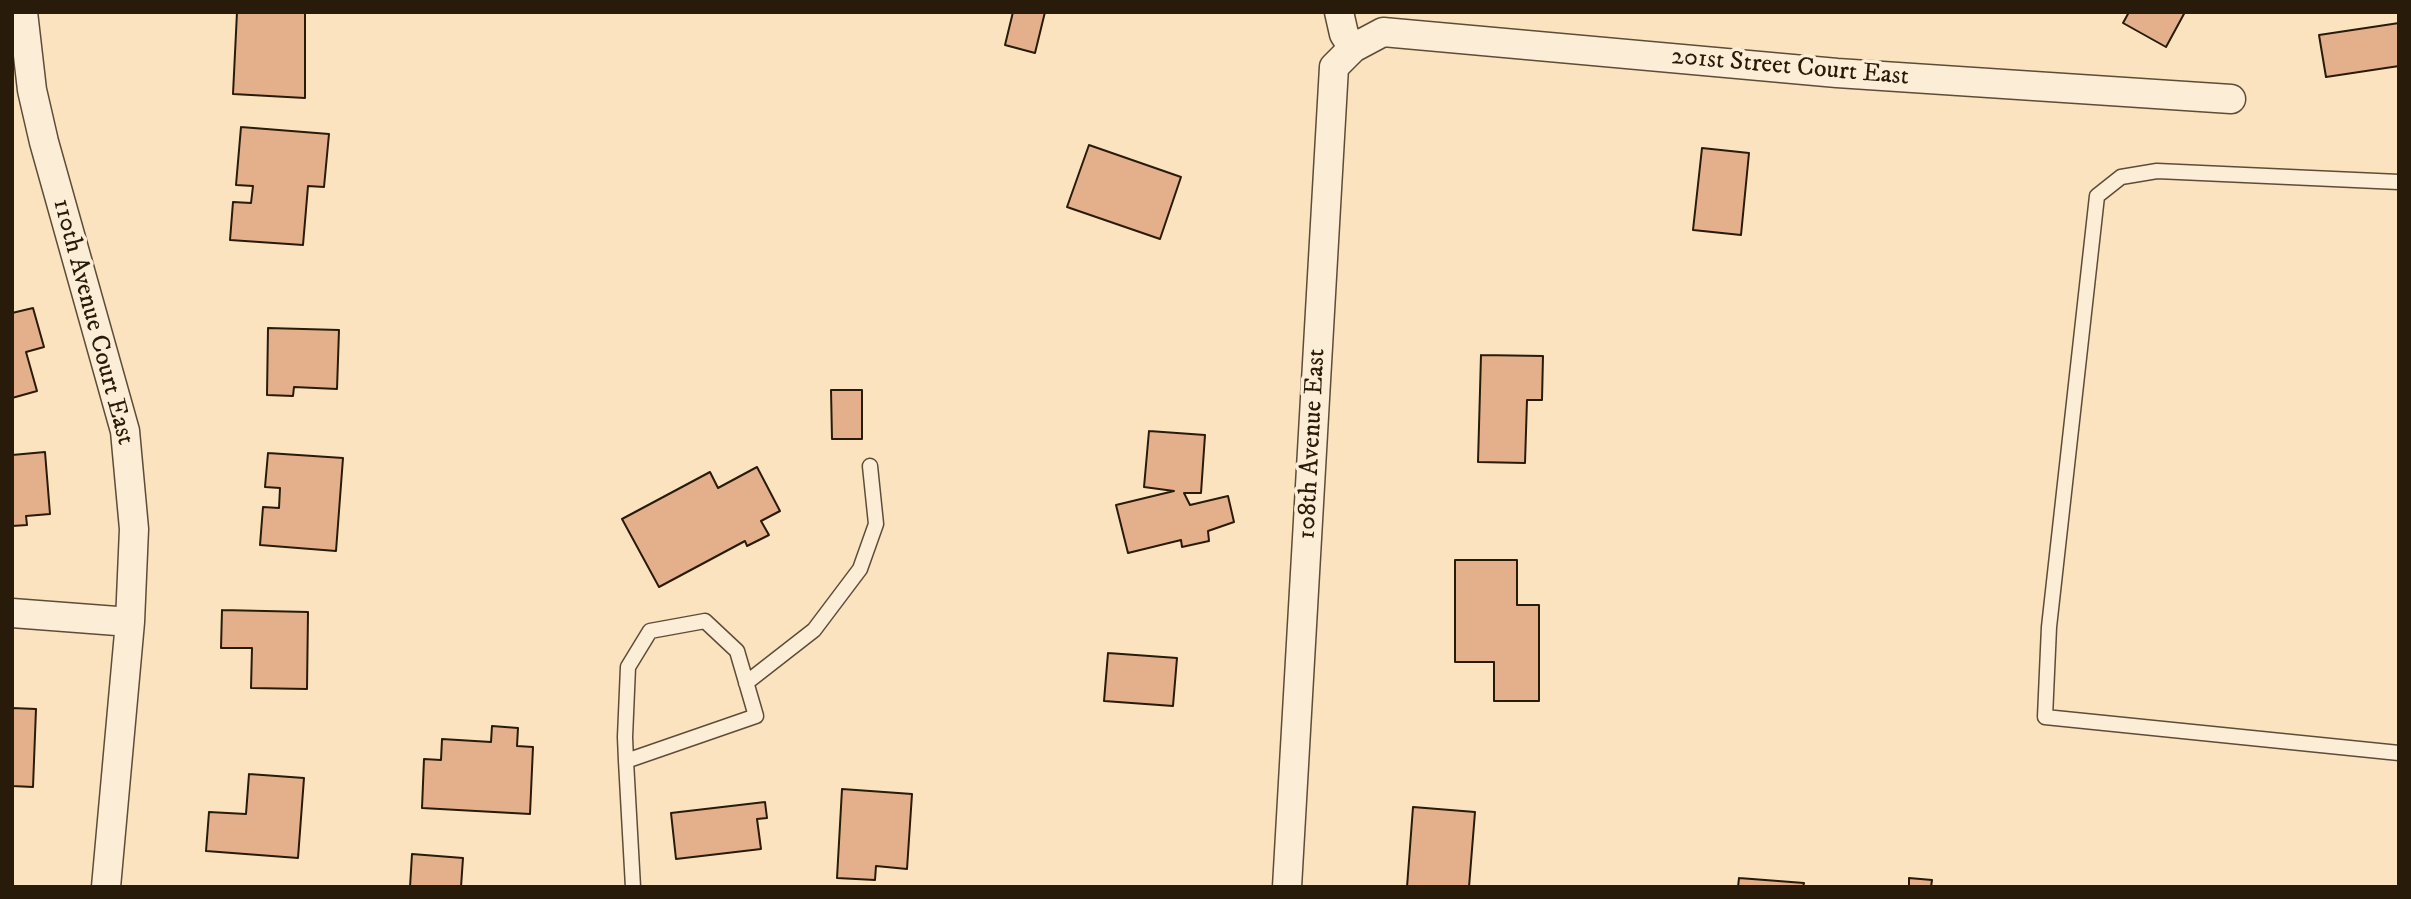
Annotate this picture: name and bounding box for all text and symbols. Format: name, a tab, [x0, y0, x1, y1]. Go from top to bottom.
street label: 201st Street Court East	[1670, 42, 1910, 94]
street label: 110th Avenue Court East	[44, 195, 140, 449]
street label: 108th Avenue East	[1292, 348, 1334, 540]

